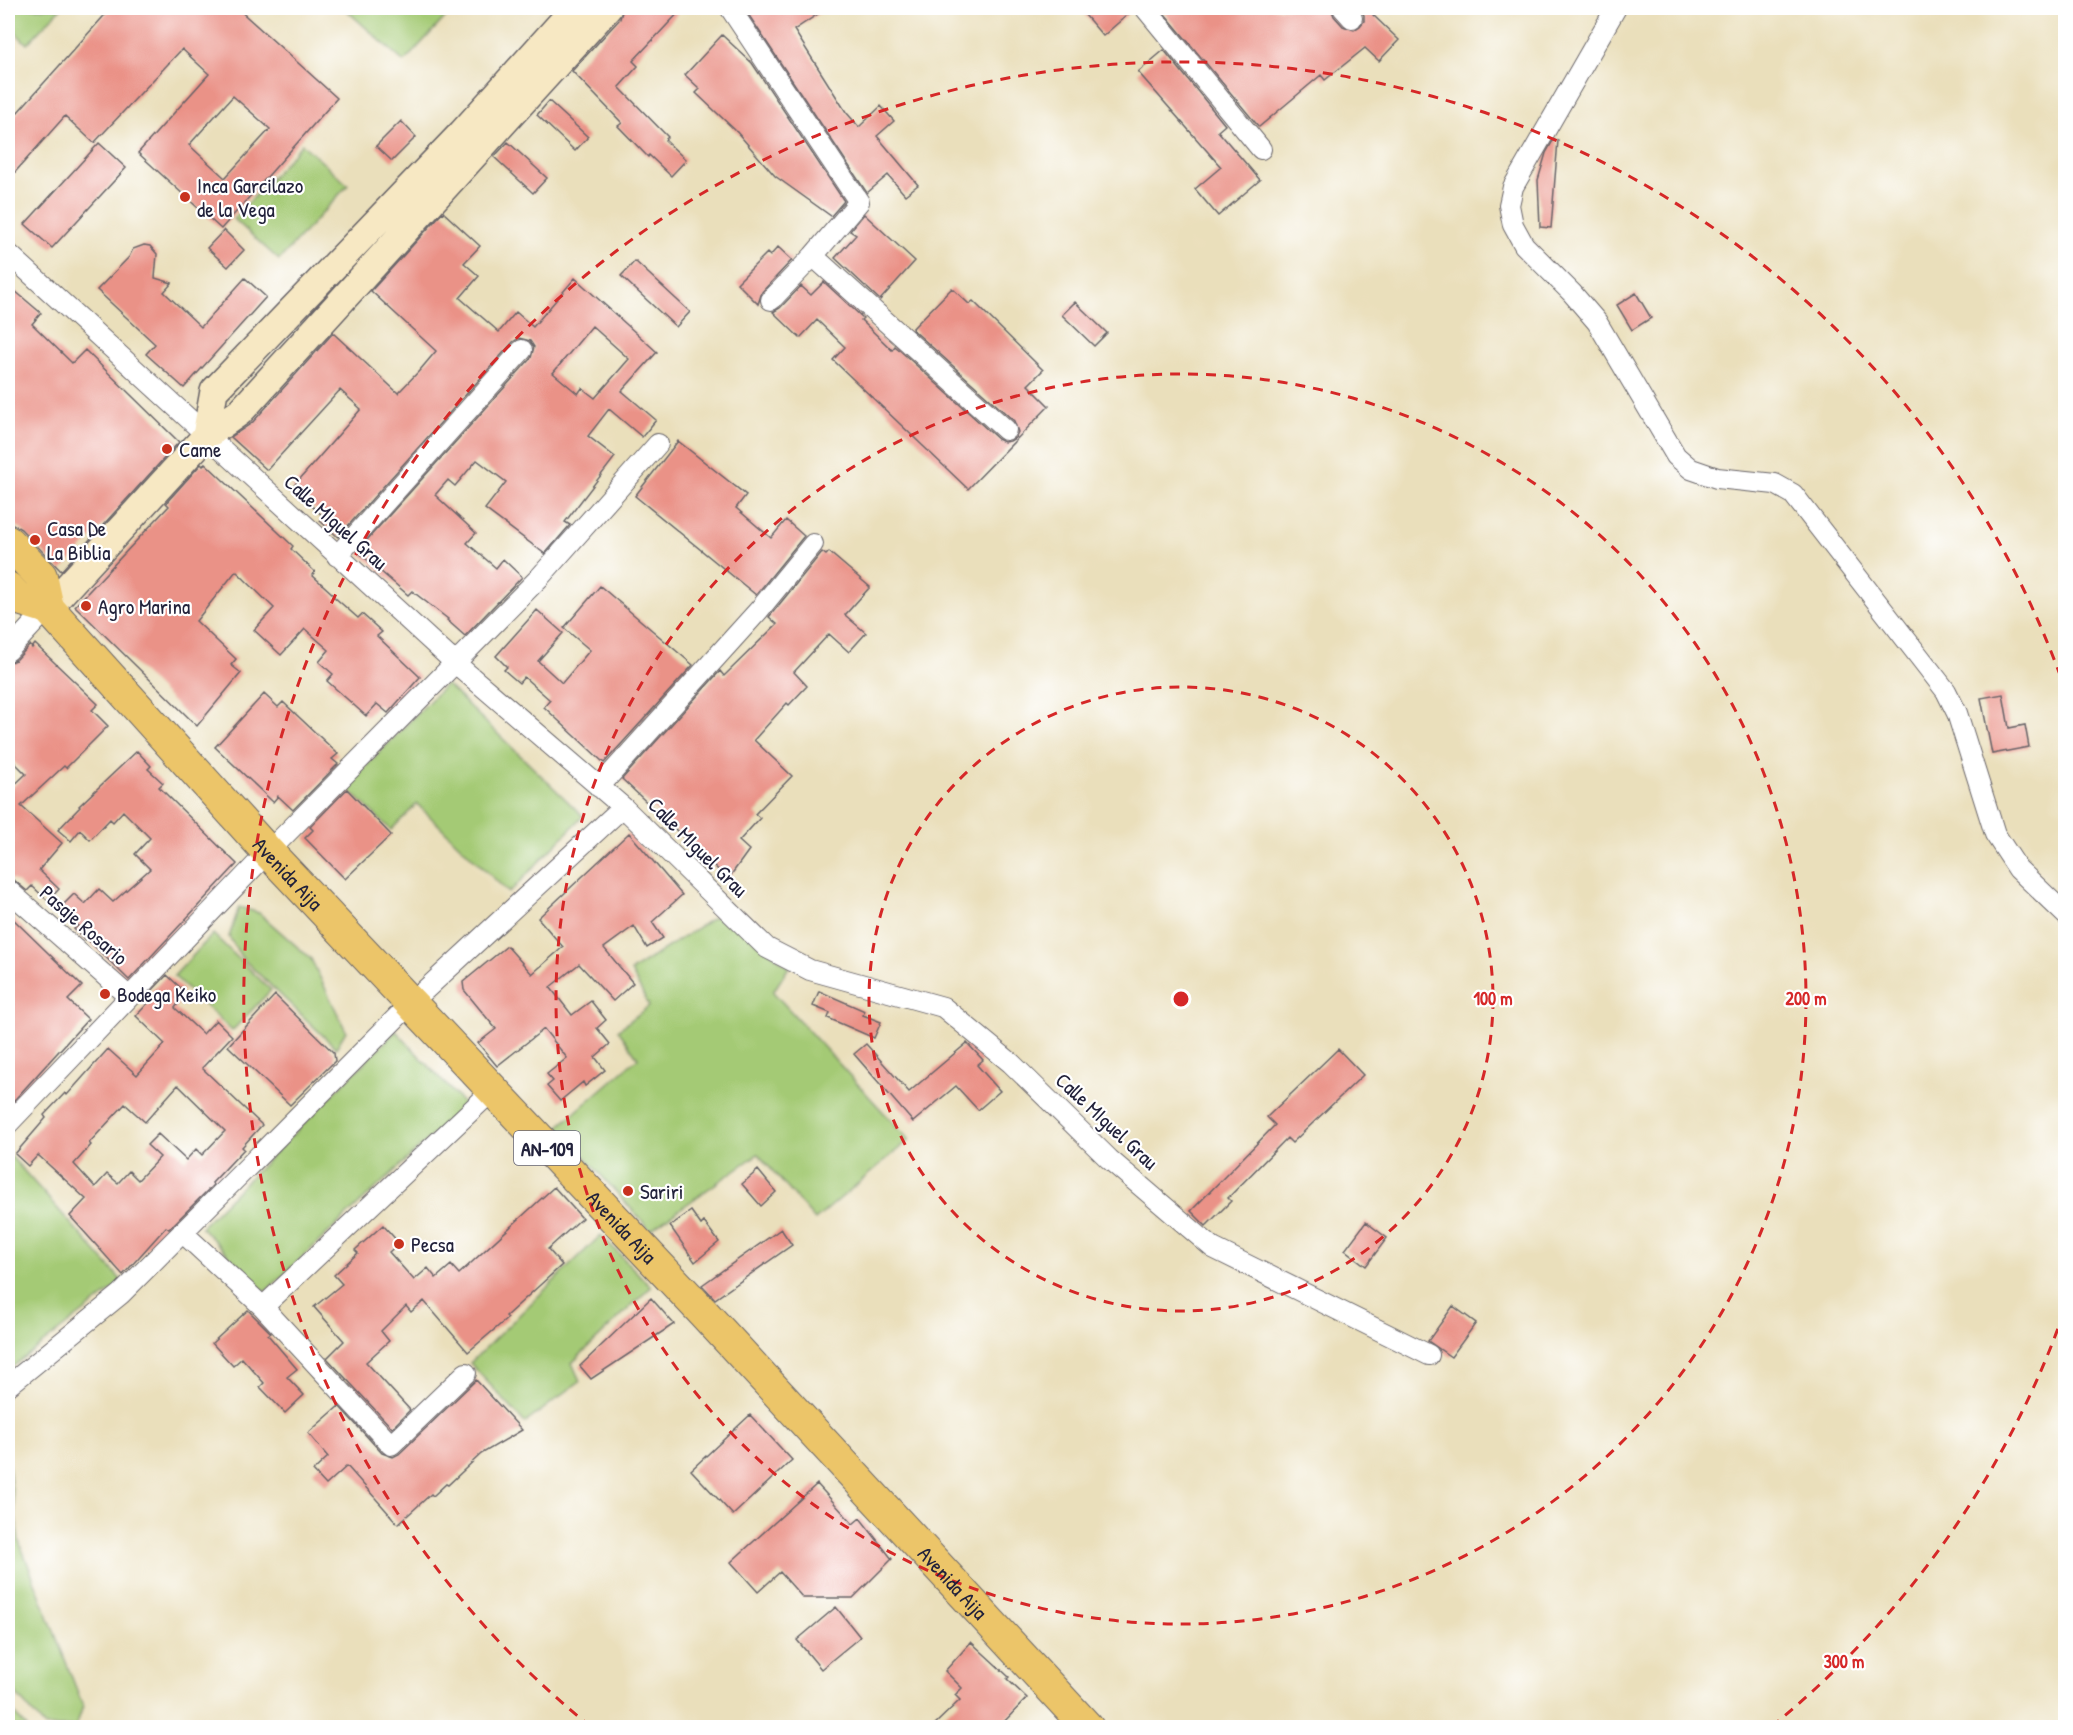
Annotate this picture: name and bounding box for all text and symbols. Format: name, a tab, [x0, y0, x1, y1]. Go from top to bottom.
place label: Inca Garcilazo de la Vega	[197, 171, 303, 224]
marker: Inca Garcilazo de la Vega	[178, 190, 192, 204]
place label: Came	[179, 435, 221, 464]
marker: Came	[160, 442, 174, 456]
street label: Calle MIguel Grau	[278, 467, 395, 577]
place label: Casa De La Biblia	[47, 514, 110, 567]
marker: Casa De La Biblia	[28, 533, 42, 547]
place label: Agro Marina	[98, 592, 190, 621]
marker: Agro Marina	[79, 599, 93, 613]
street label: Calle MIguel Grau	[642, 791, 755, 904]
street label: Avenida Aija	[247, 831, 330, 916]
street label: Pasaje Rosario	[34, 879, 134, 971]
place label: Bodega Keiko	[117, 980, 216, 1009]
text: 100 m	[1473, 986, 1513, 1011]
text: 200 m	[1786, 986, 1826, 1011]
marker: Bodega Keiko	[98, 987, 112, 1001]
centre of rings	[1171, 989, 1191, 1009]
street label: Calle MIguel Grau	[1049, 1066, 1165, 1177]
road number: AN-109	[514, 1131, 580, 1165]
place label: Sariri	[640, 1177, 683, 1206]
street label: Avenida Aija	[580, 1184, 664, 1270]
marker: Sariri	[621, 1184, 635, 1198]
place label: Pecsa	[411, 1230, 454, 1259]
marker: Pecsa	[392, 1237, 406, 1251]
street label: Avenida Aija	[912, 1539, 995, 1626]
text: 300 m	[1824, 1649, 1864, 1674]

